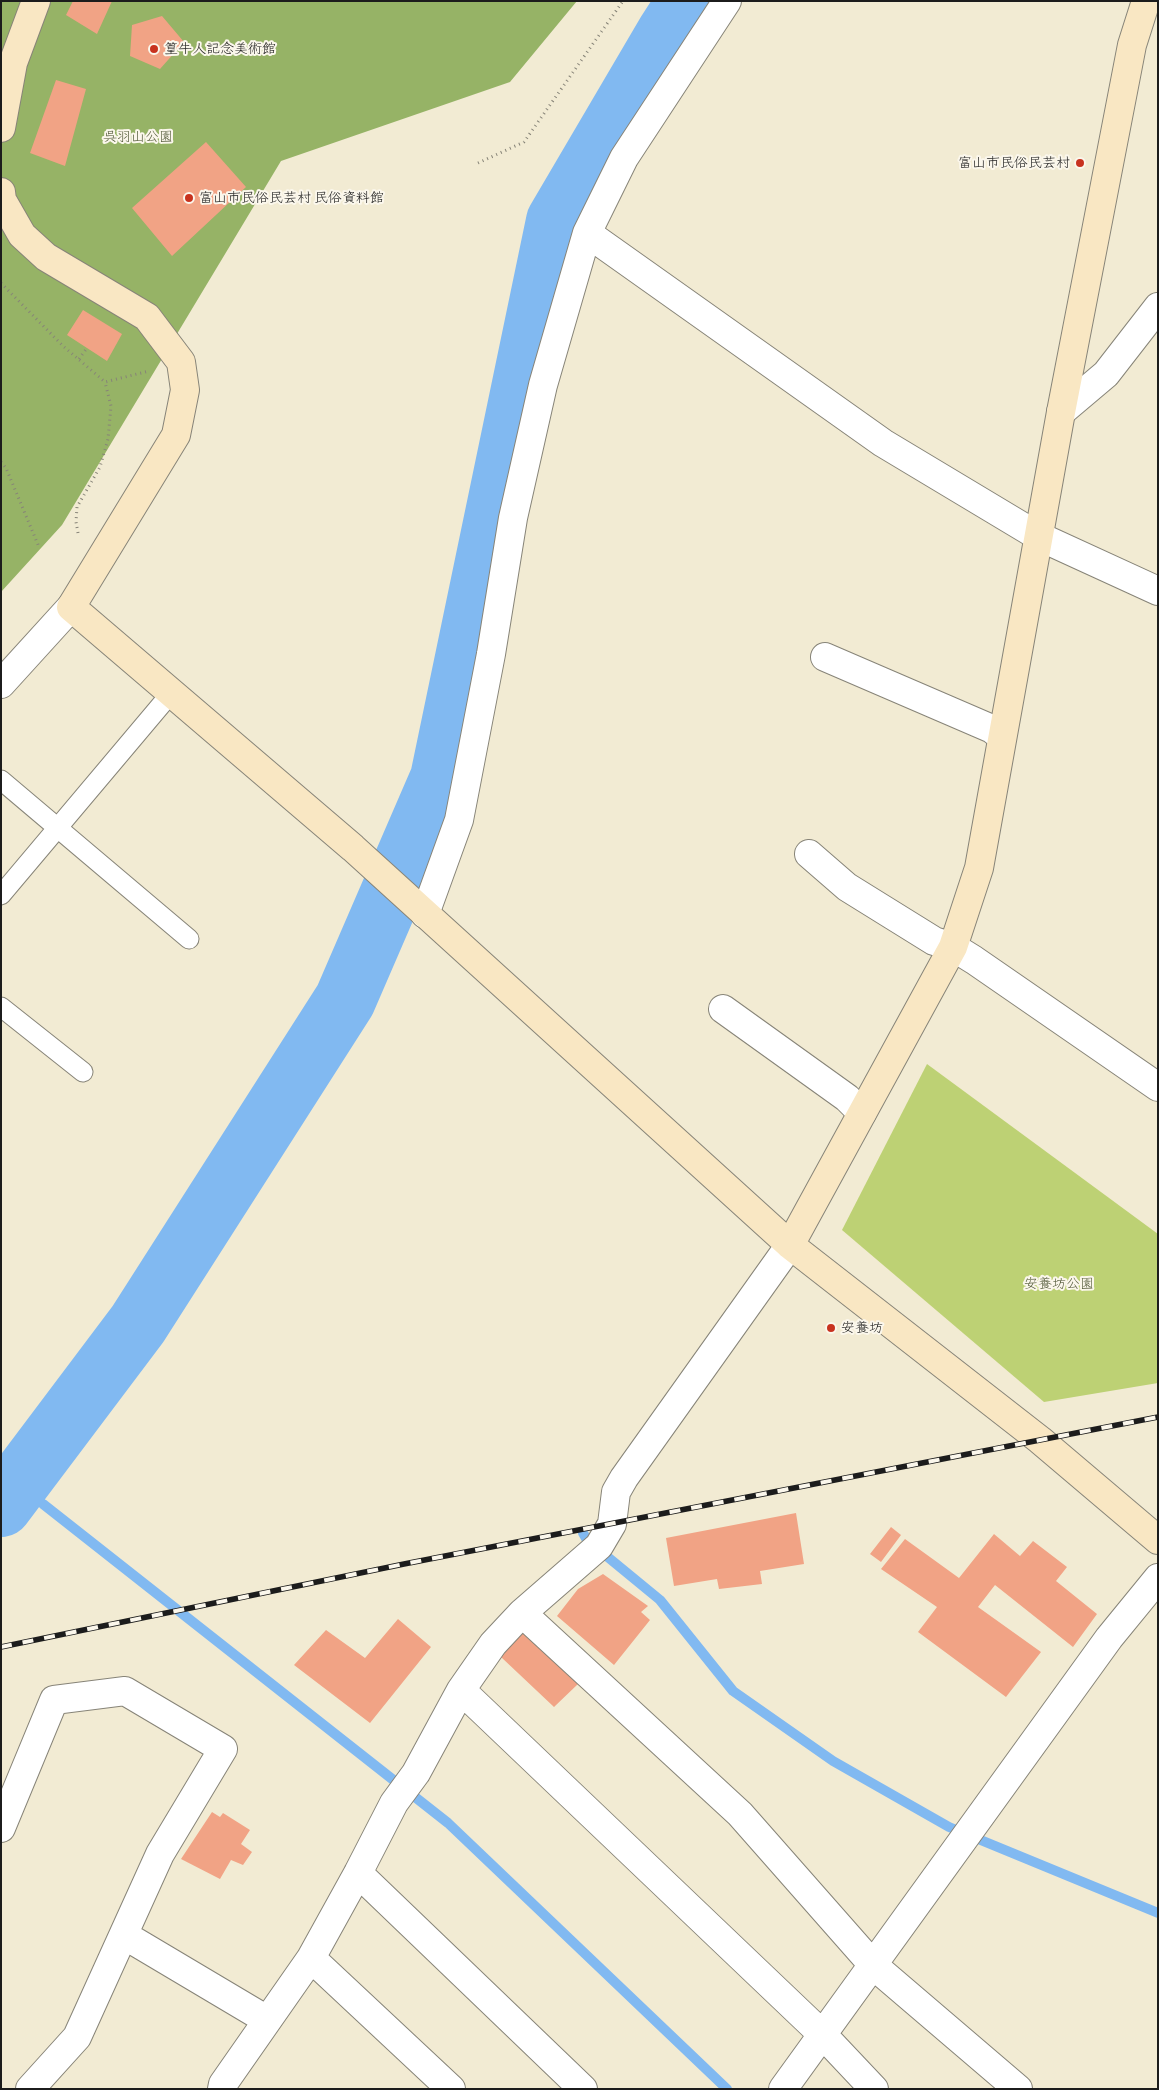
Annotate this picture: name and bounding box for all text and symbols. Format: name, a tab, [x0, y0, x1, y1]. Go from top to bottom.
place label: 篁牛人記念美術館	[164, 41, 276, 57]
marker: 篁牛人記念美術館	[148, 43, 160, 55]
park label: 呉羽山公園	[103, 129, 173, 145]
place label: 富山市民俗民芸村	[958, 155, 1070, 171]
marker: 富山市民俗民芸村	[1074, 157, 1086, 169]
place label: 富山市民俗民芸村 民俗資料館	[199, 190, 384, 206]
marker: 富山市民俗民芸村 民俗資料館	[183, 192, 195, 204]
park label: 安養坊公園	[1024, 1276, 1094, 1292]
place label: 安養坊	[841, 1320, 883, 1336]
marker: 安養坊	[825, 1322, 837, 1334]

